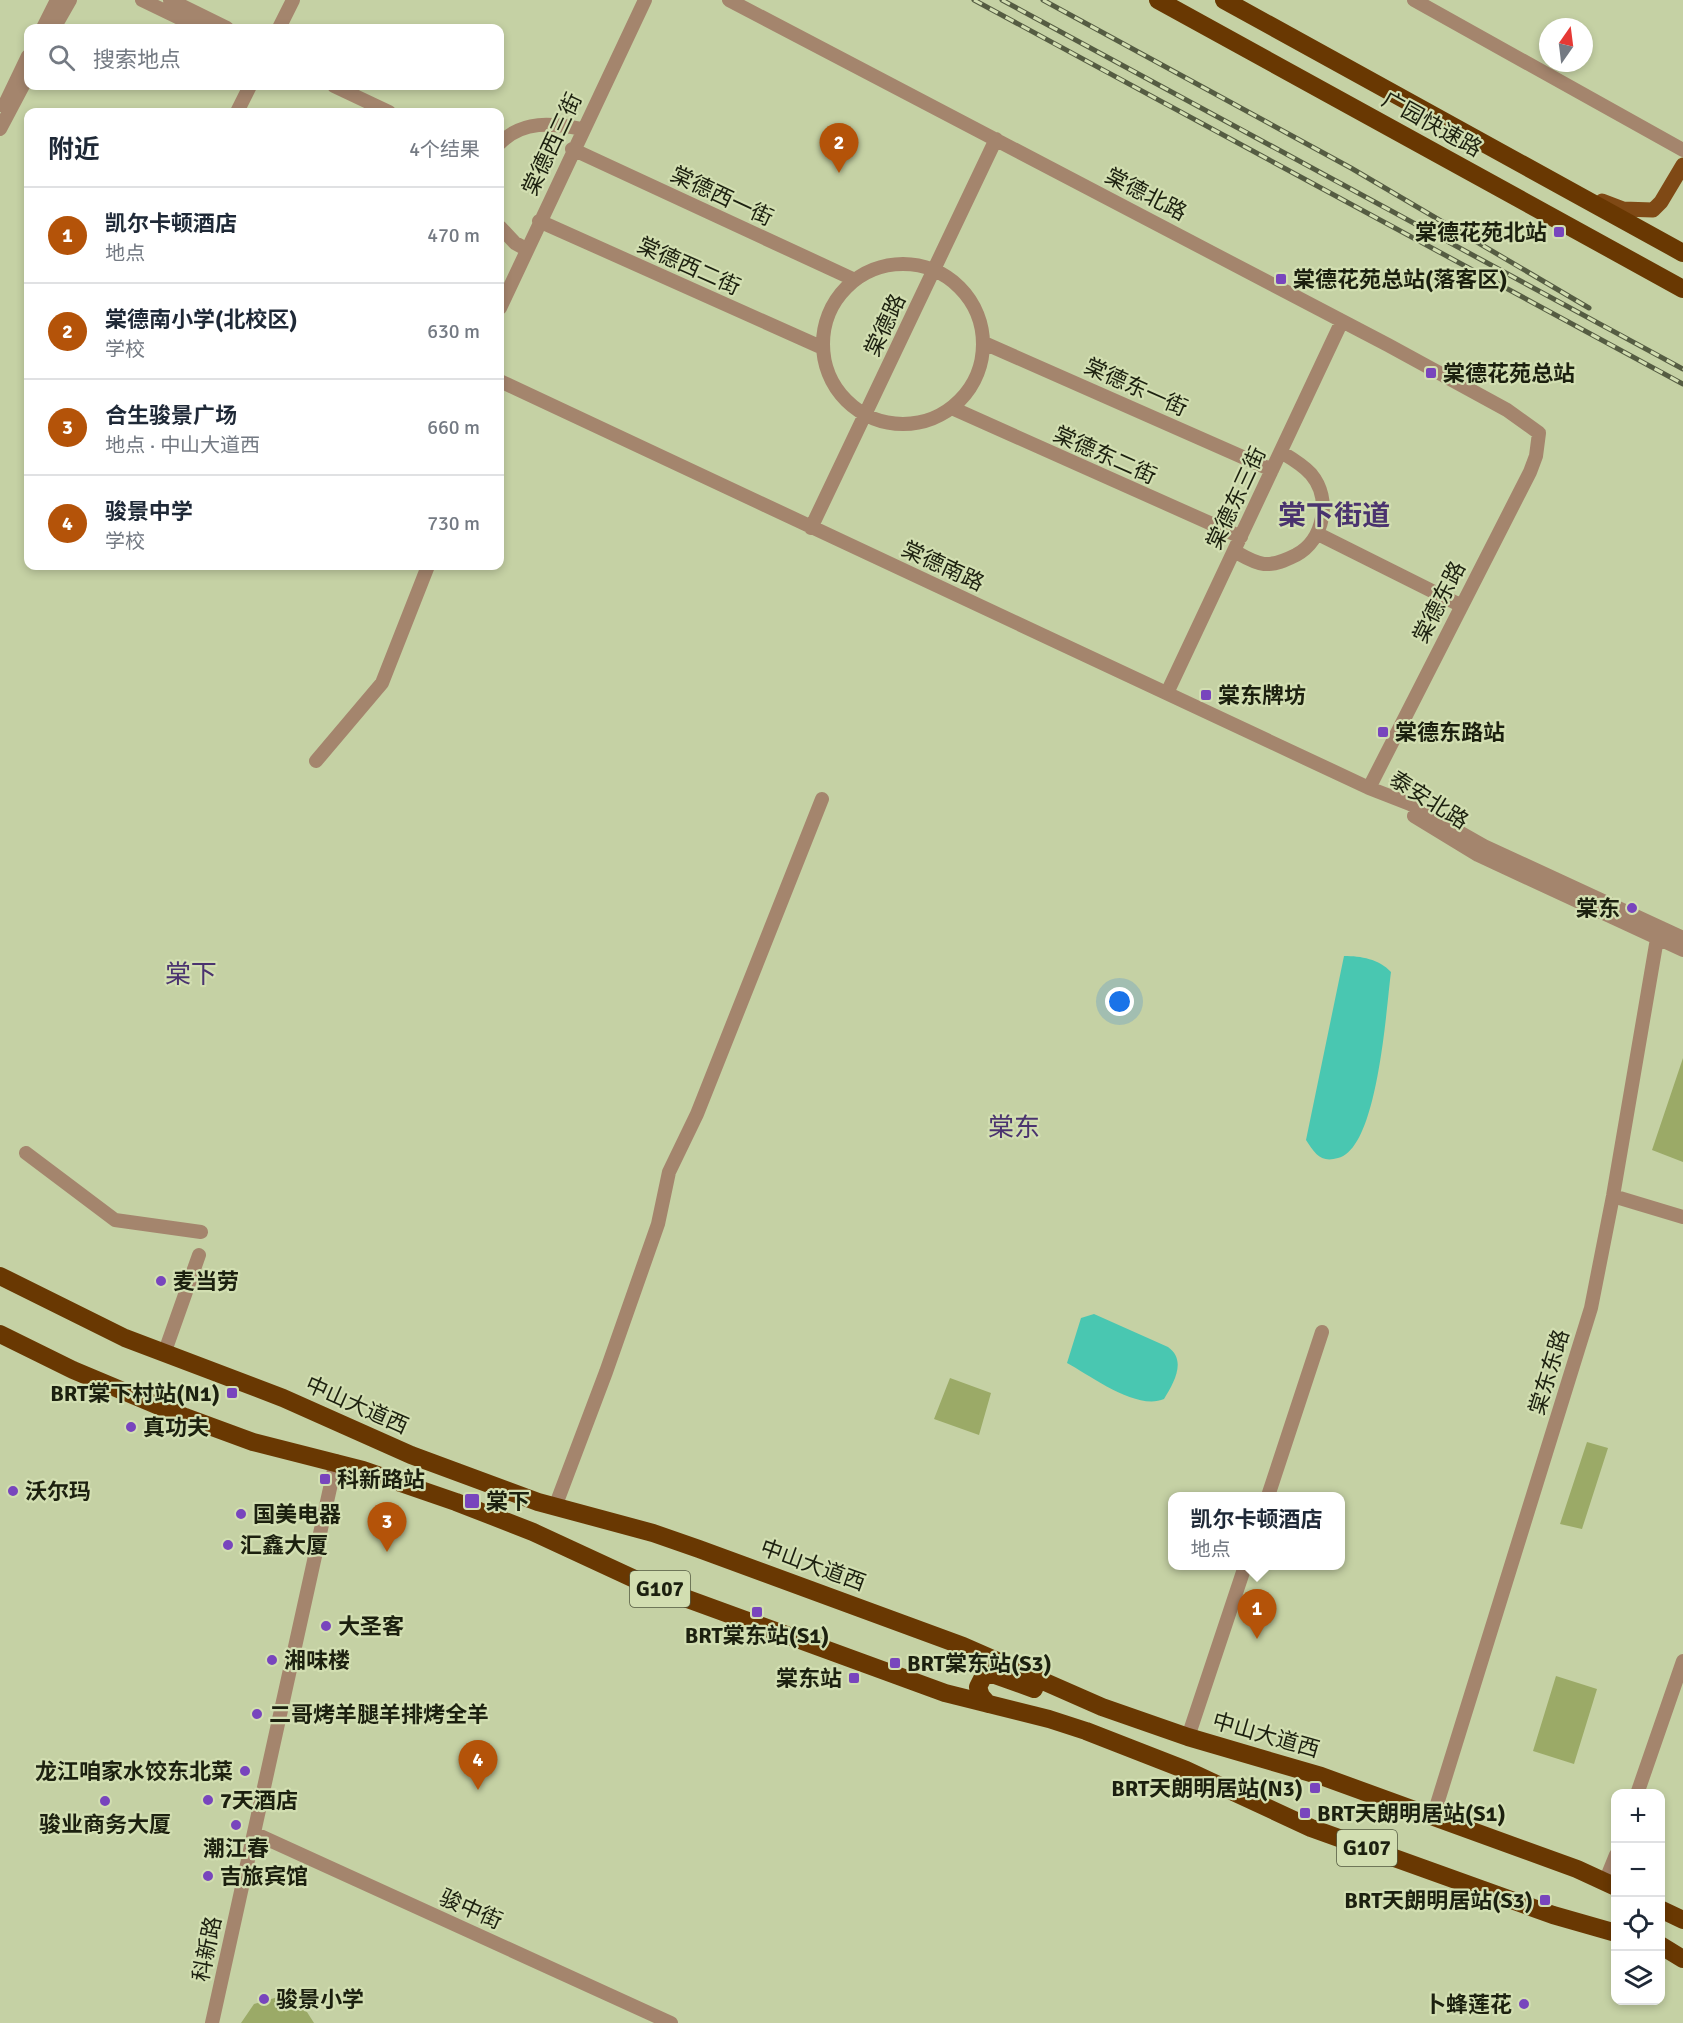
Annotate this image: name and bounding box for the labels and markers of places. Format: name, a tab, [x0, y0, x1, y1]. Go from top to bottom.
pin: 2	[820, 124, 858, 173]
place label: 棠德花苑北站	[1415, 219, 1547, 246]
marker: 棠德花苑北站	[1552, 225, 1566, 239]
place label: 棠德花苑总站(落客区)	[1293, 266, 1508, 293]
marker: 棠德花苑总站(落客区)	[1274, 272, 1288, 286]
place label: 棠德花苑总站	[1443, 360, 1575, 387]
marker: 棠德花苑总站	[1424, 366, 1438, 380]
place label: 棠东牌坊	[1218, 682, 1306, 709]
marker: 棠东牌坊	[1199, 688, 1213, 702]
place label: 棠德东路站	[1395, 719, 1505, 746]
marker: 棠德东路站	[1376, 725, 1390, 739]
place label: 棠东	[1576, 895, 1620, 922]
marker: 棠东	[1625, 901, 1639, 915]
place label: 麦当劳	[173, 1268, 239, 1295]
marker: 麦当劳	[154, 1274, 168, 1288]
place label: BRT棠下村站(N1)	[50, 1380, 220, 1407]
marker: BRT棠下村站(N1)	[225, 1386, 239, 1400]
place label: 真功夫	[143, 1414, 209, 1441]
marker: 真功夫	[124, 1420, 138, 1434]
place label: 科新路站	[337, 1466, 425, 1493]
marker: 科新路站	[318, 1472, 332, 1486]
place label: 沃尔玛	[25, 1478, 91, 1505]
marker: 沃尔玛	[6, 1484, 20, 1498]
place label: 棠下	[486, 1488, 530, 1515]
marker: 棠下	[463, 1492, 481, 1510]
place label: 国美电器	[253, 1501, 341, 1528]
pin: 3	[368, 1502, 406, 1552]
marker: 国美电器	[234, 1507, 248, 1521]
place label: 汇鑫大厦	[240, 1532, 328, 1559]
marker: 汇鑫大厦	[221, 1538, 235, 1552]
pin: 1	[1238, 1590, 1276, 1639]
marker: BRT棠东站(S1)	[750, 1605, 764, 1619]
place label: 大圣客	[338, 1613, 404, 1640]
marker: 大圣客	[319, 1619, 333, 1633]
place label: BRT棠东站(S1)	[685, 1622, 829, 1649]
place label: 湘味楼	[284, 1647, 350, 1674]
place label: BRT棠东站(S3)	[907, 1650, 1052, 1677]
marker: 湘味楼	[265, 1653, 279, 1667]
marker: BRT棠东站(S3)	[888, 1656, 902, 1670]
place label: 棠东站	[776, 1665, 842, 1692]
marker: 棠东站	[847, 1671, 861, 1685]
place label: 二哥烤羊腿羊排烤全羊	[269, 1701, 489, 1728]
marker: 二哥烤羊腿羊排烤全羊	[250, 1707, 264, 1721]
pin: 4	[458, 1740, 498, 1790]
place label: 龙江咱家水饺东北菜	[35, 1758, 233, 1785]
marker: 龙江咱家水饺东北菜	[238, 1764, 252, 1778]
place label: BRT天朗明居站(N3)	[1111, 1775, 1303, 1802]
marker: BRT天朗明居站(N3)	[1308, 1781, 1322, 1795]
place label: 7天酒店	[220, 1787, 298, 1814]
marker: 7天酒店	[201, 1793, 215, 1807]
marker: 骏业商务大厦	[98, 1794, 112, 1808]
place label: BRT天朗明居站(S1)	[1317, 1800, 1506, 1827]
marker: BRT天朗明居站(S1)	[1298, 1806, 1312, 1820]
place label: 骏业商务大厦	[39, 1811, 171, 1838]
marker: 潮江春	[229, 1818, 243, 1832]
place label: 潮江春	[203, 1835, 269, 1862]
place label: 吉旅宾馆	[220, 1863, 308, 1890]
marker: 吉旅宾馆	[201, 1869, 215, 1883]
place label: BRT天朗明居站(S3)	[1344, 1887, 1533, 1914]
marker: BRT天朗明居站(S3)	[1538, 1893, 1552, 1907]
place label: 骏景小学	[276, 1986, 364, 2013]
place label: 卜蜂莲花	[1424, 1991, 1512, 2018]
marker: 骏景小学	[257, 1992, 271, 2006]
marker: 卜蜂莲花	[1517, 1997, 1531, 2011]

